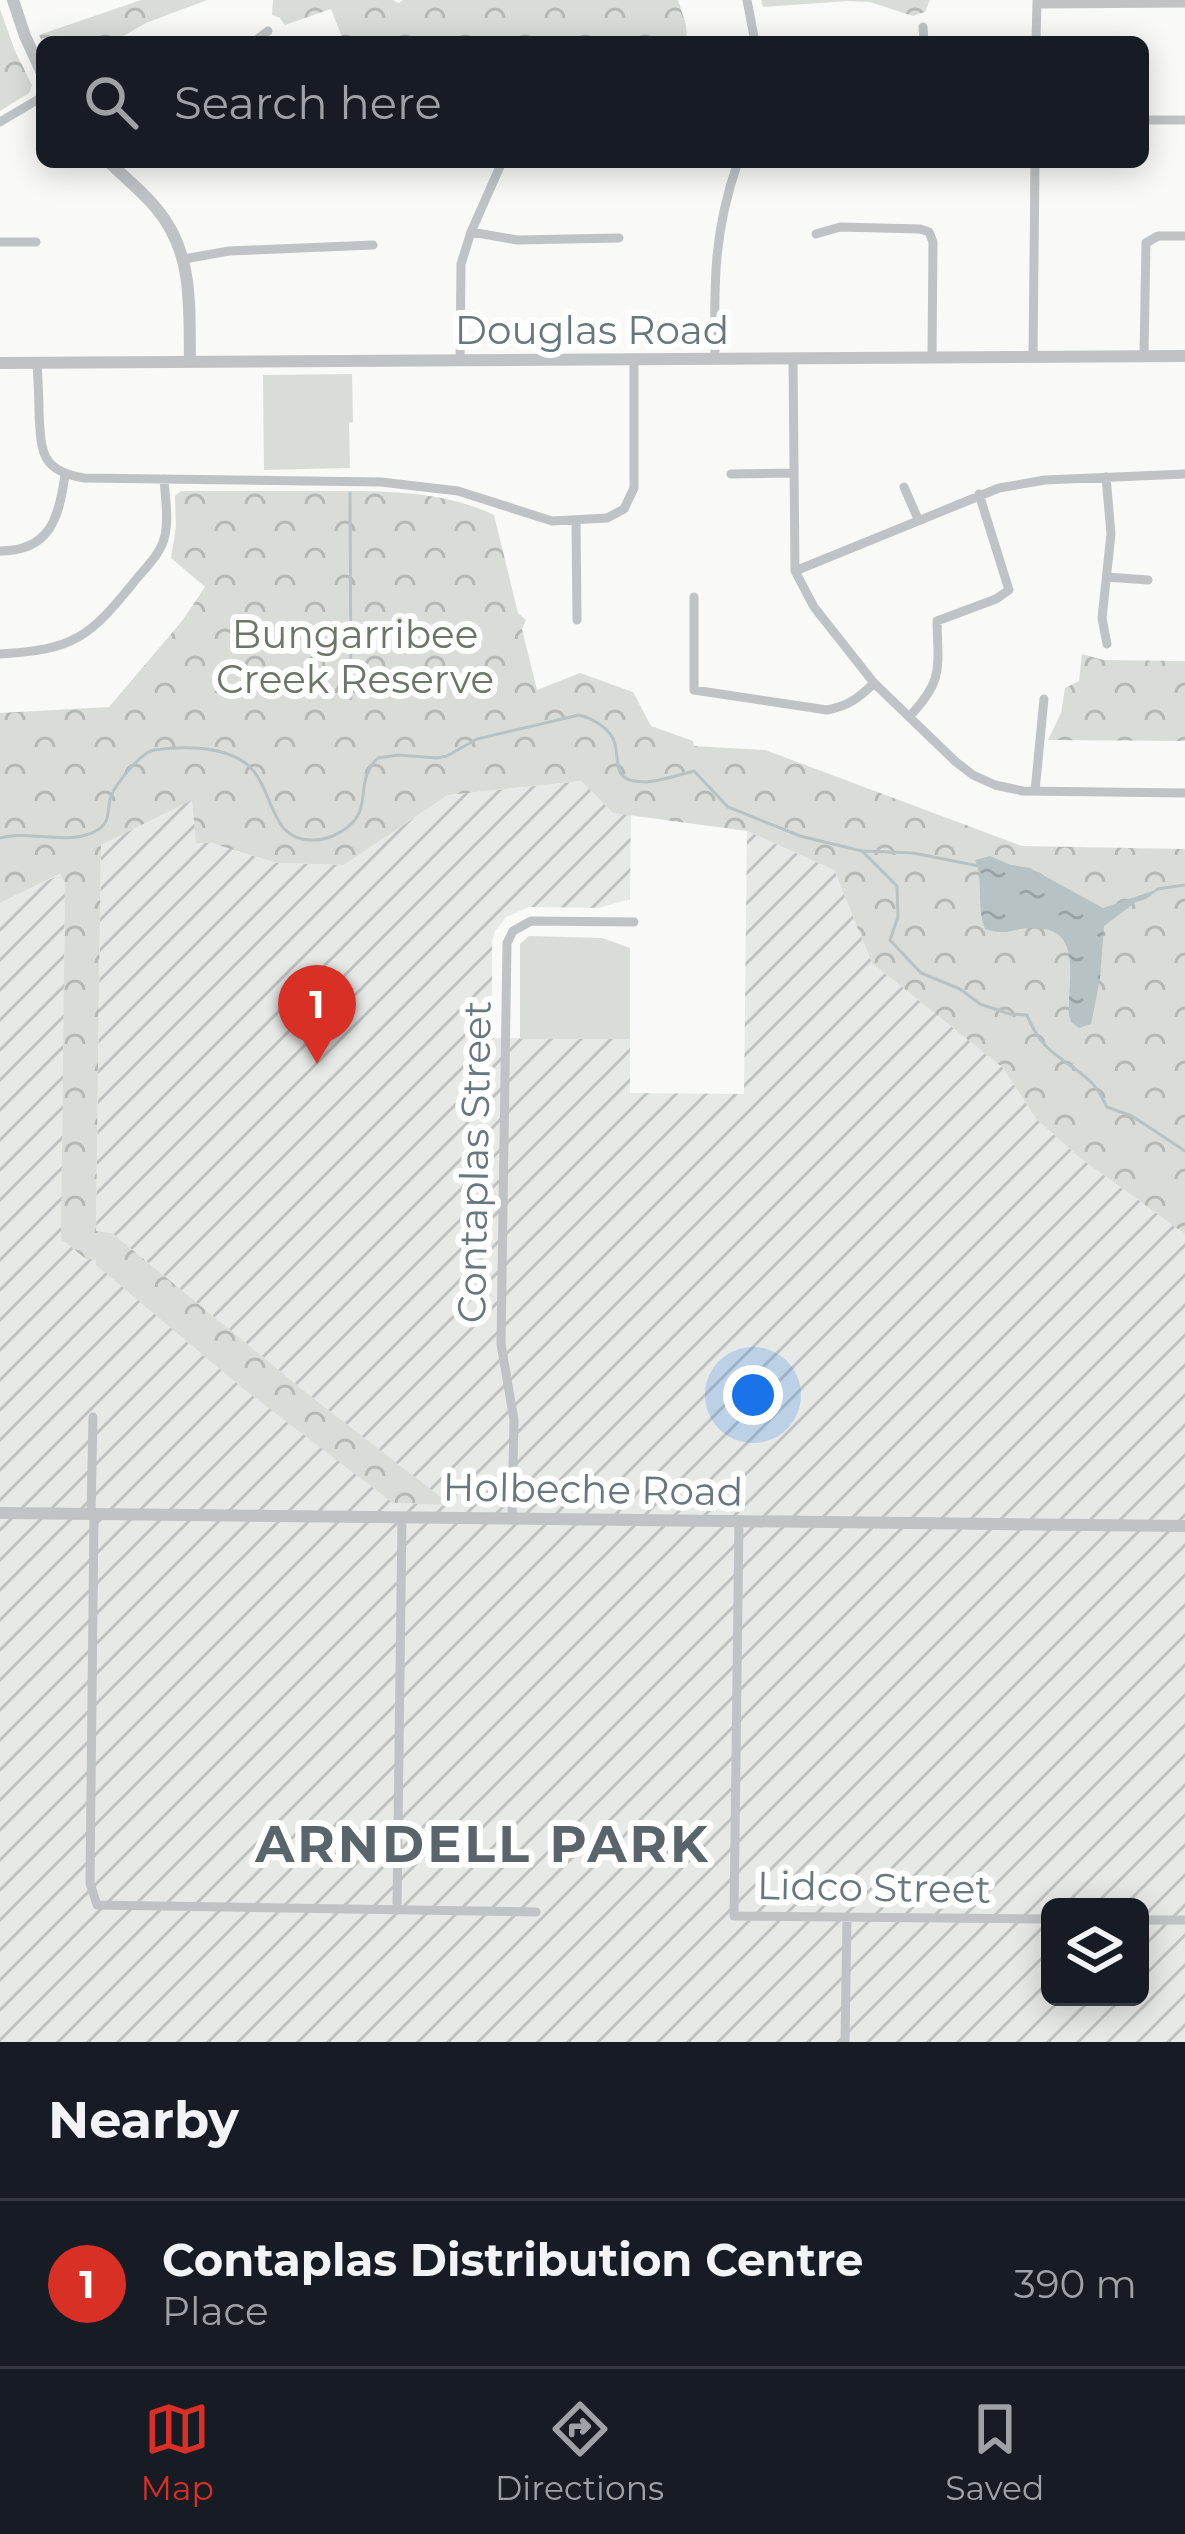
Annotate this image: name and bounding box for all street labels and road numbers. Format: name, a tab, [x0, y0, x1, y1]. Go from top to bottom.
street label: Douglas Road	[455, 306, 729, 354]
street label: Contaplas Street	[447, 1000, 501, 1324]
street label: Holbeche Road	[442, 1462, 744, 1516]
street label: Lidco Street	[757, 1861, 991, 1913]

